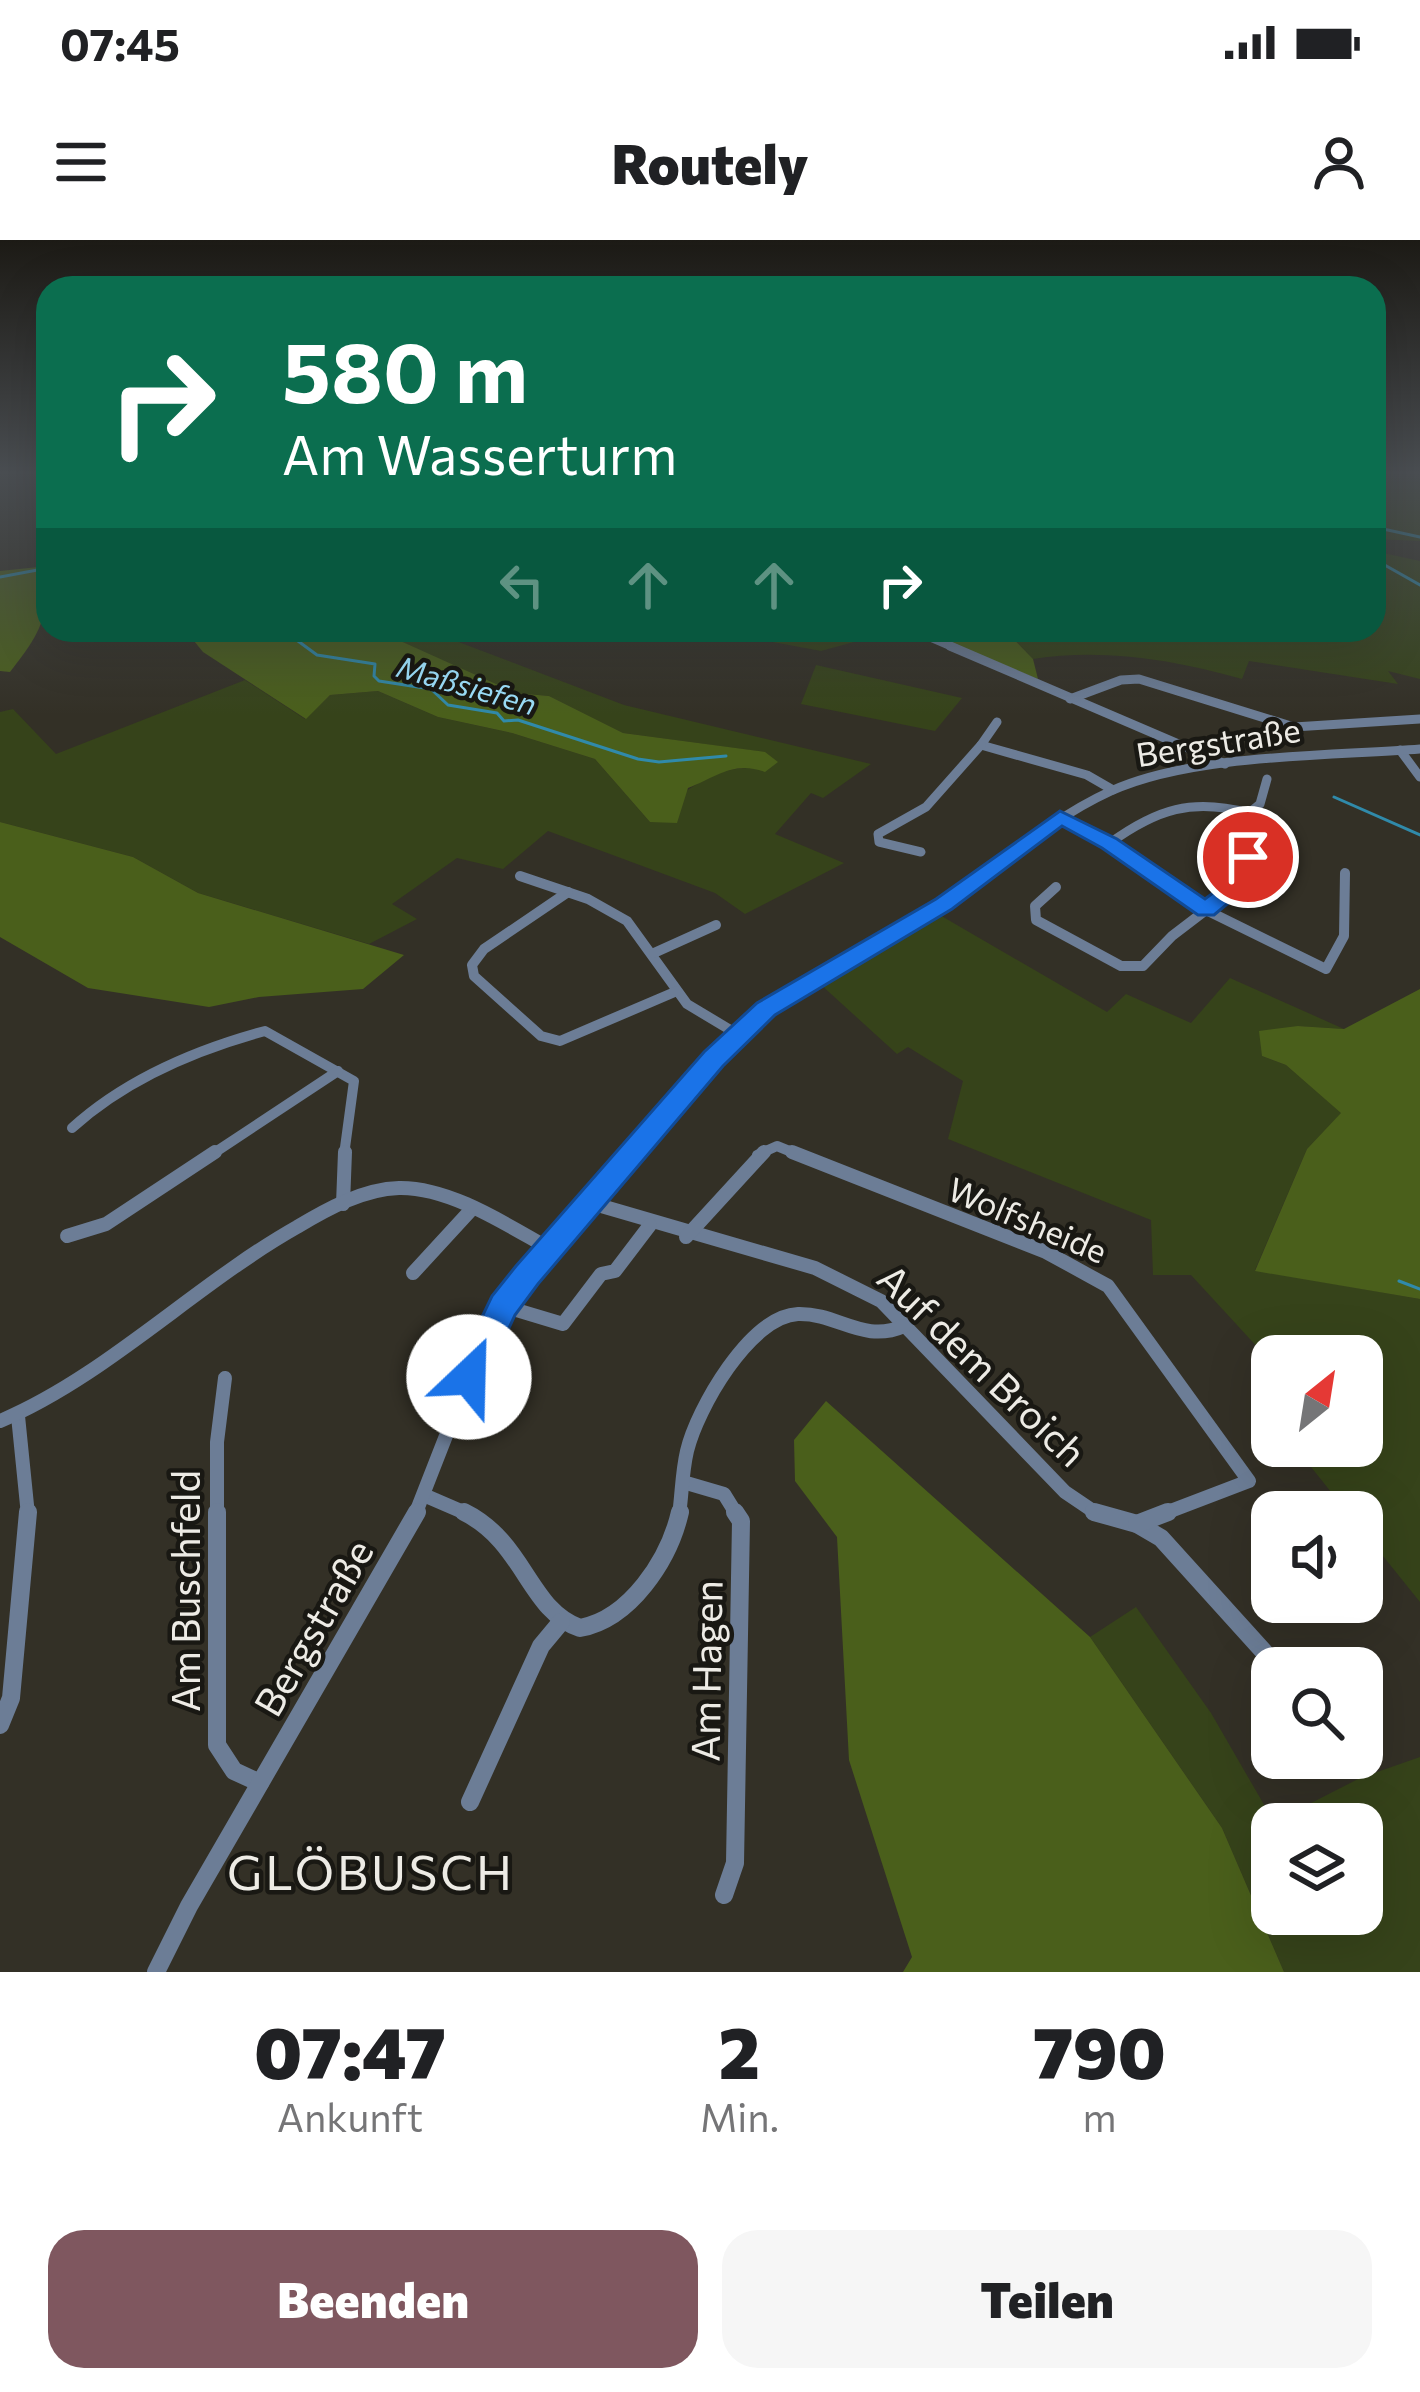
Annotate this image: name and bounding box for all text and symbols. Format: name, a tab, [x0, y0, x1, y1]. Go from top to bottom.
text: 07:45	[60, 15, 180, 70]
icon: menu	[48, 129, 114, 195]
text: Routely	[612, 129, 808, 195]
icon: person	[1306, 129, 1372, 195]
text: 580 m	[282, 318, 528, 420]
icon: right	[84, 324, 240, 480]
text: Am Wasserturm	[282, 420, 677, 486]
icon: left	[489, 552, 555, 618]
icon: ahead	[615, 552, 681, 618]
icon: ahead	[741, 552, 807, 618]
icon: right	[867, 552, 933, 618]
water label: Maßsiefen	[393, 646, 541, 722]
street label: Bergstraße	[1133, 708, 1303, 774]
pin	[1197, 806, 1299, 908]
icon: arrive	[1215, 824, 1281, 890]
street label: Wolfsheide	[943, 1167, 1113, 1271]
street label: Auf dem Broich	[869, 1253, 1097, 1475]
position arrow	[406, 1314, 532, 1440]
north arrow	[1251, 1335, 1383, 1467]
map controls	[1251, 1335, 1383, 1935]
street label: Am Buschfeld	[160, 1470, 208, 1712]
button: sound	[1251, 1491, 1383, 1623]
street label: Bergstraße	[242, 1530, 382, 1724]
street label: Am Hagen	[679, 1580, 731, 1762]
button: search	[1251, 1647, 1383, 1779]
button: layers	[1251, 1803, 1383, 1935]
district label: GLÖBUSCH	[227, 1841, 515, 1900]
text: 07:47	[254, 2006, 446, 2094]
text: 2	[719, 2006, 760, 2094]
text: 790	[1033, 2006, 1166, 2094]
text: Ankunft	[277, 2092, 423, 2140]
text: Min.	[700, 2092, 779, 2140]
text: m	[1082, 2092, 1116, 2140]
button: Beenden	[48, 2230, 698, 2368]
button: Teilen	[722, 2230, 1372, 2368]

